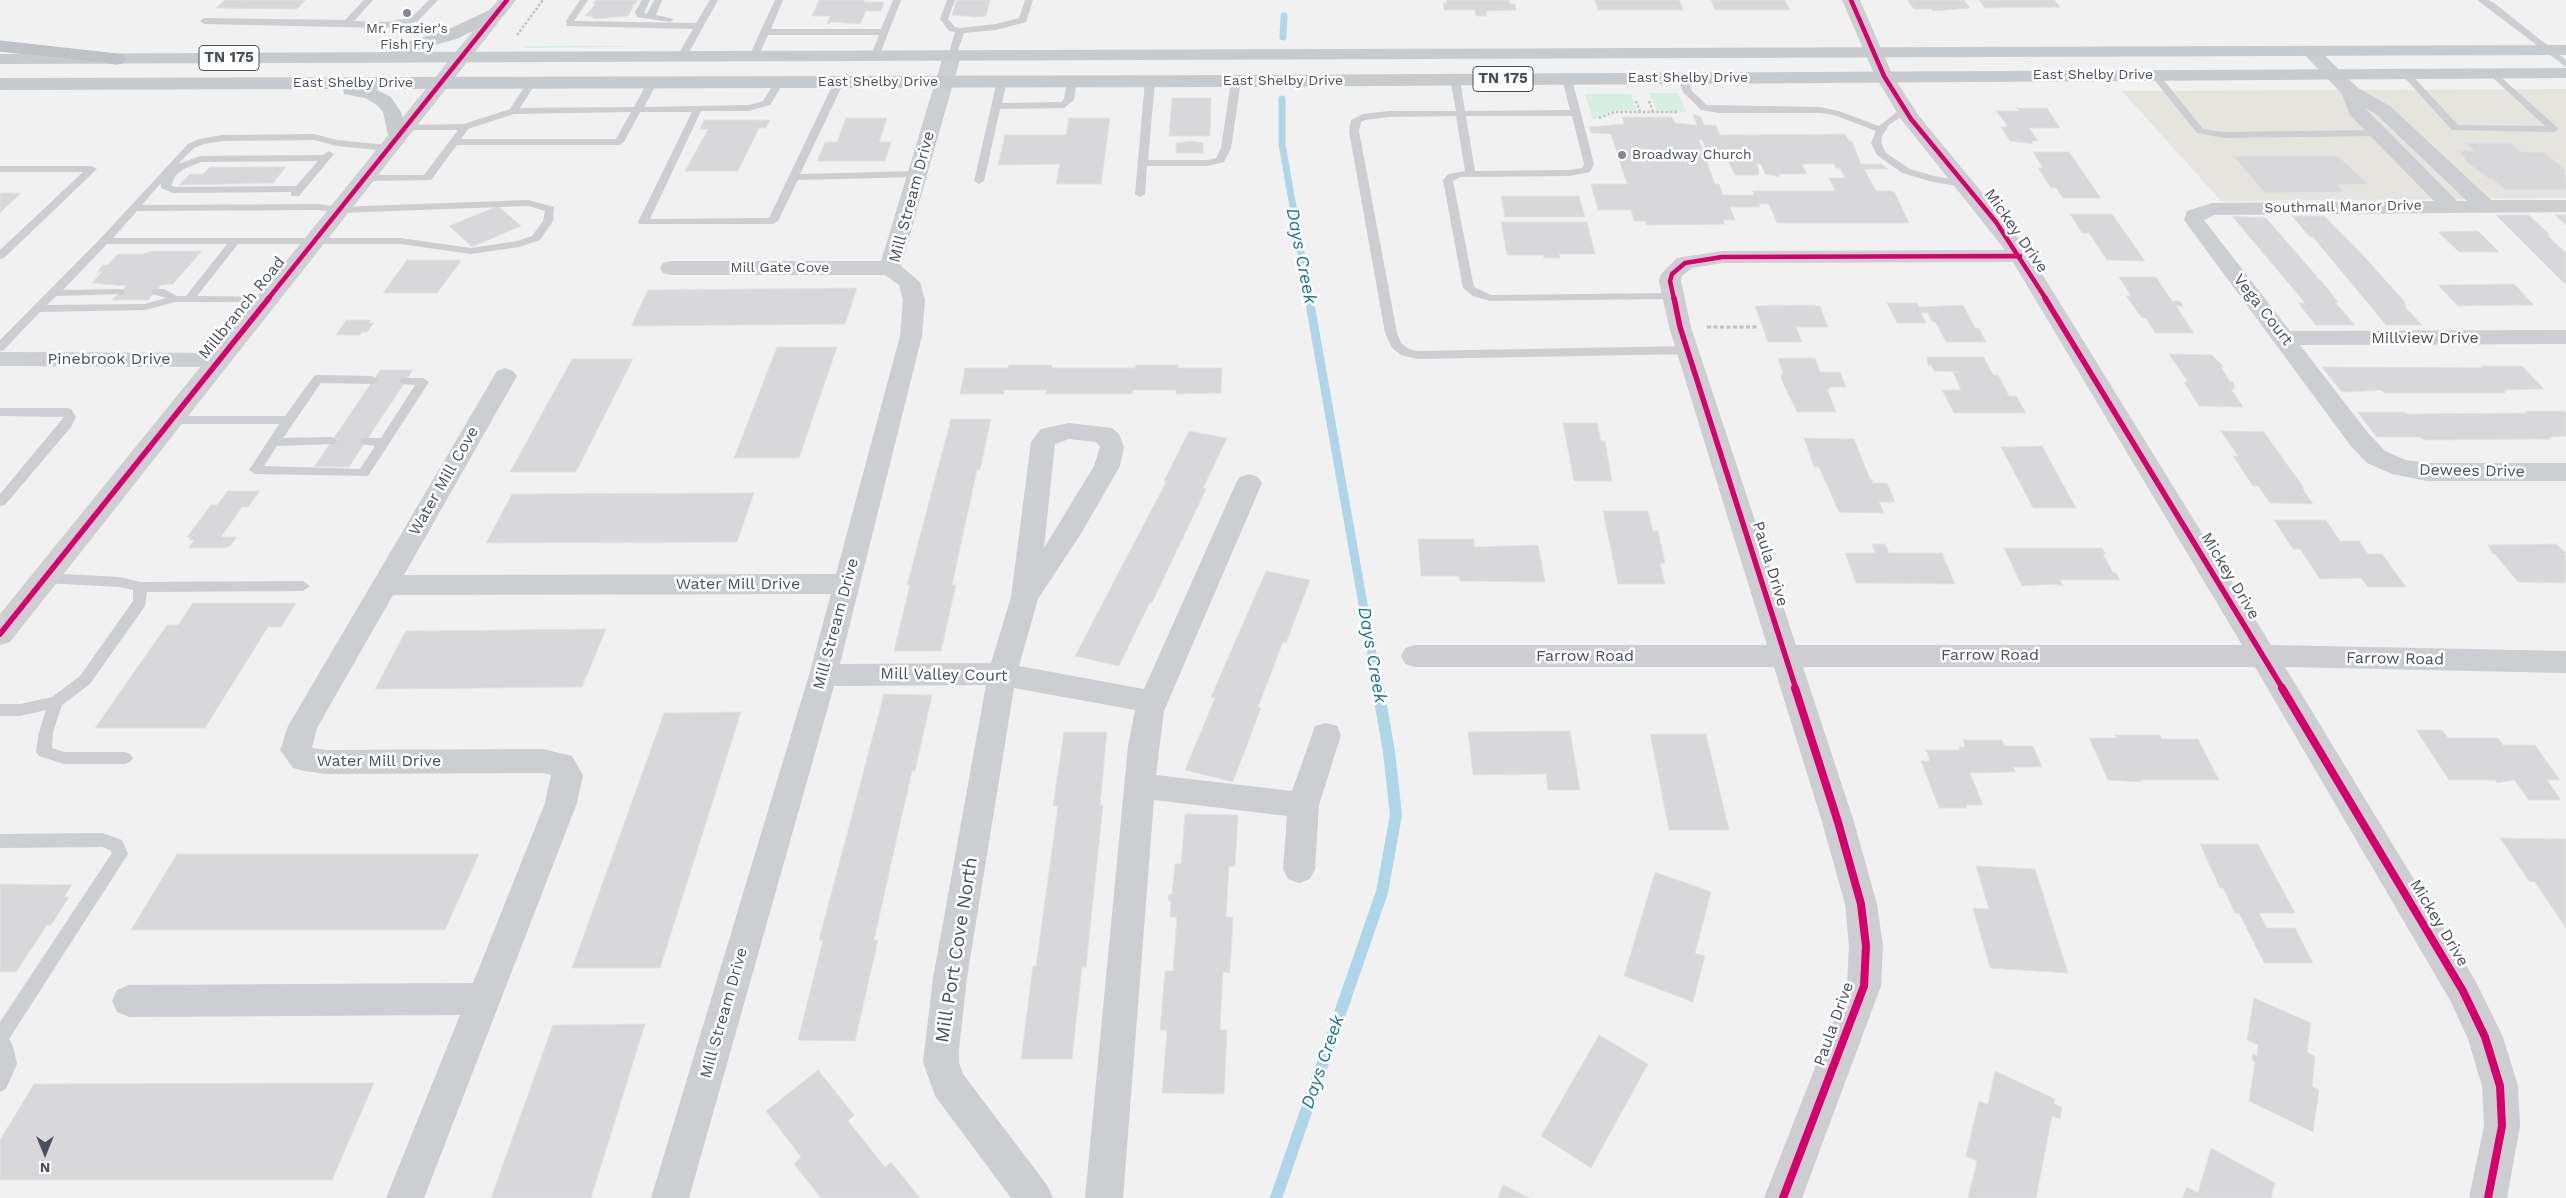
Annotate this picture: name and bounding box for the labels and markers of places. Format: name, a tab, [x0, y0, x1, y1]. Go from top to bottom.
marker: Mr. Frazier's Fish Fry	[401, 7, 413, 19]
place label: Mr. Frazier's Fish Fry	[366, 21, 448, 54]
place label: Broadway Church	[1632, 147, 1752, 163]
marker: Broadway Church	[1616, 149, 1628, 161]

